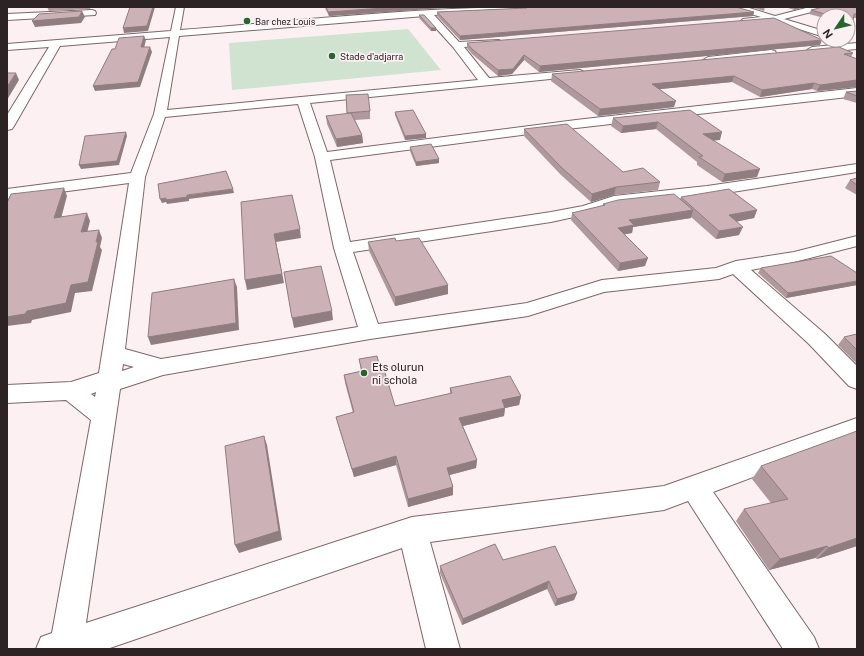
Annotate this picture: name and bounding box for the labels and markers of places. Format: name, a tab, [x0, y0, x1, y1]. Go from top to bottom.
marker: Bar chez Louis	[242, 16, 252, 26]
place label: Bar chez Louis	[255, 16, 316, 27]
marker: Stade d'adjarra	[327, 51, 337, 61]
place label: Stade d'adjarra	[340, 51, 403, 62]
place label: Ets olurun ni schola	[372, 361, 424, 386]
marker: Ets olurun ni schola	[359, 368, 369, 378]

